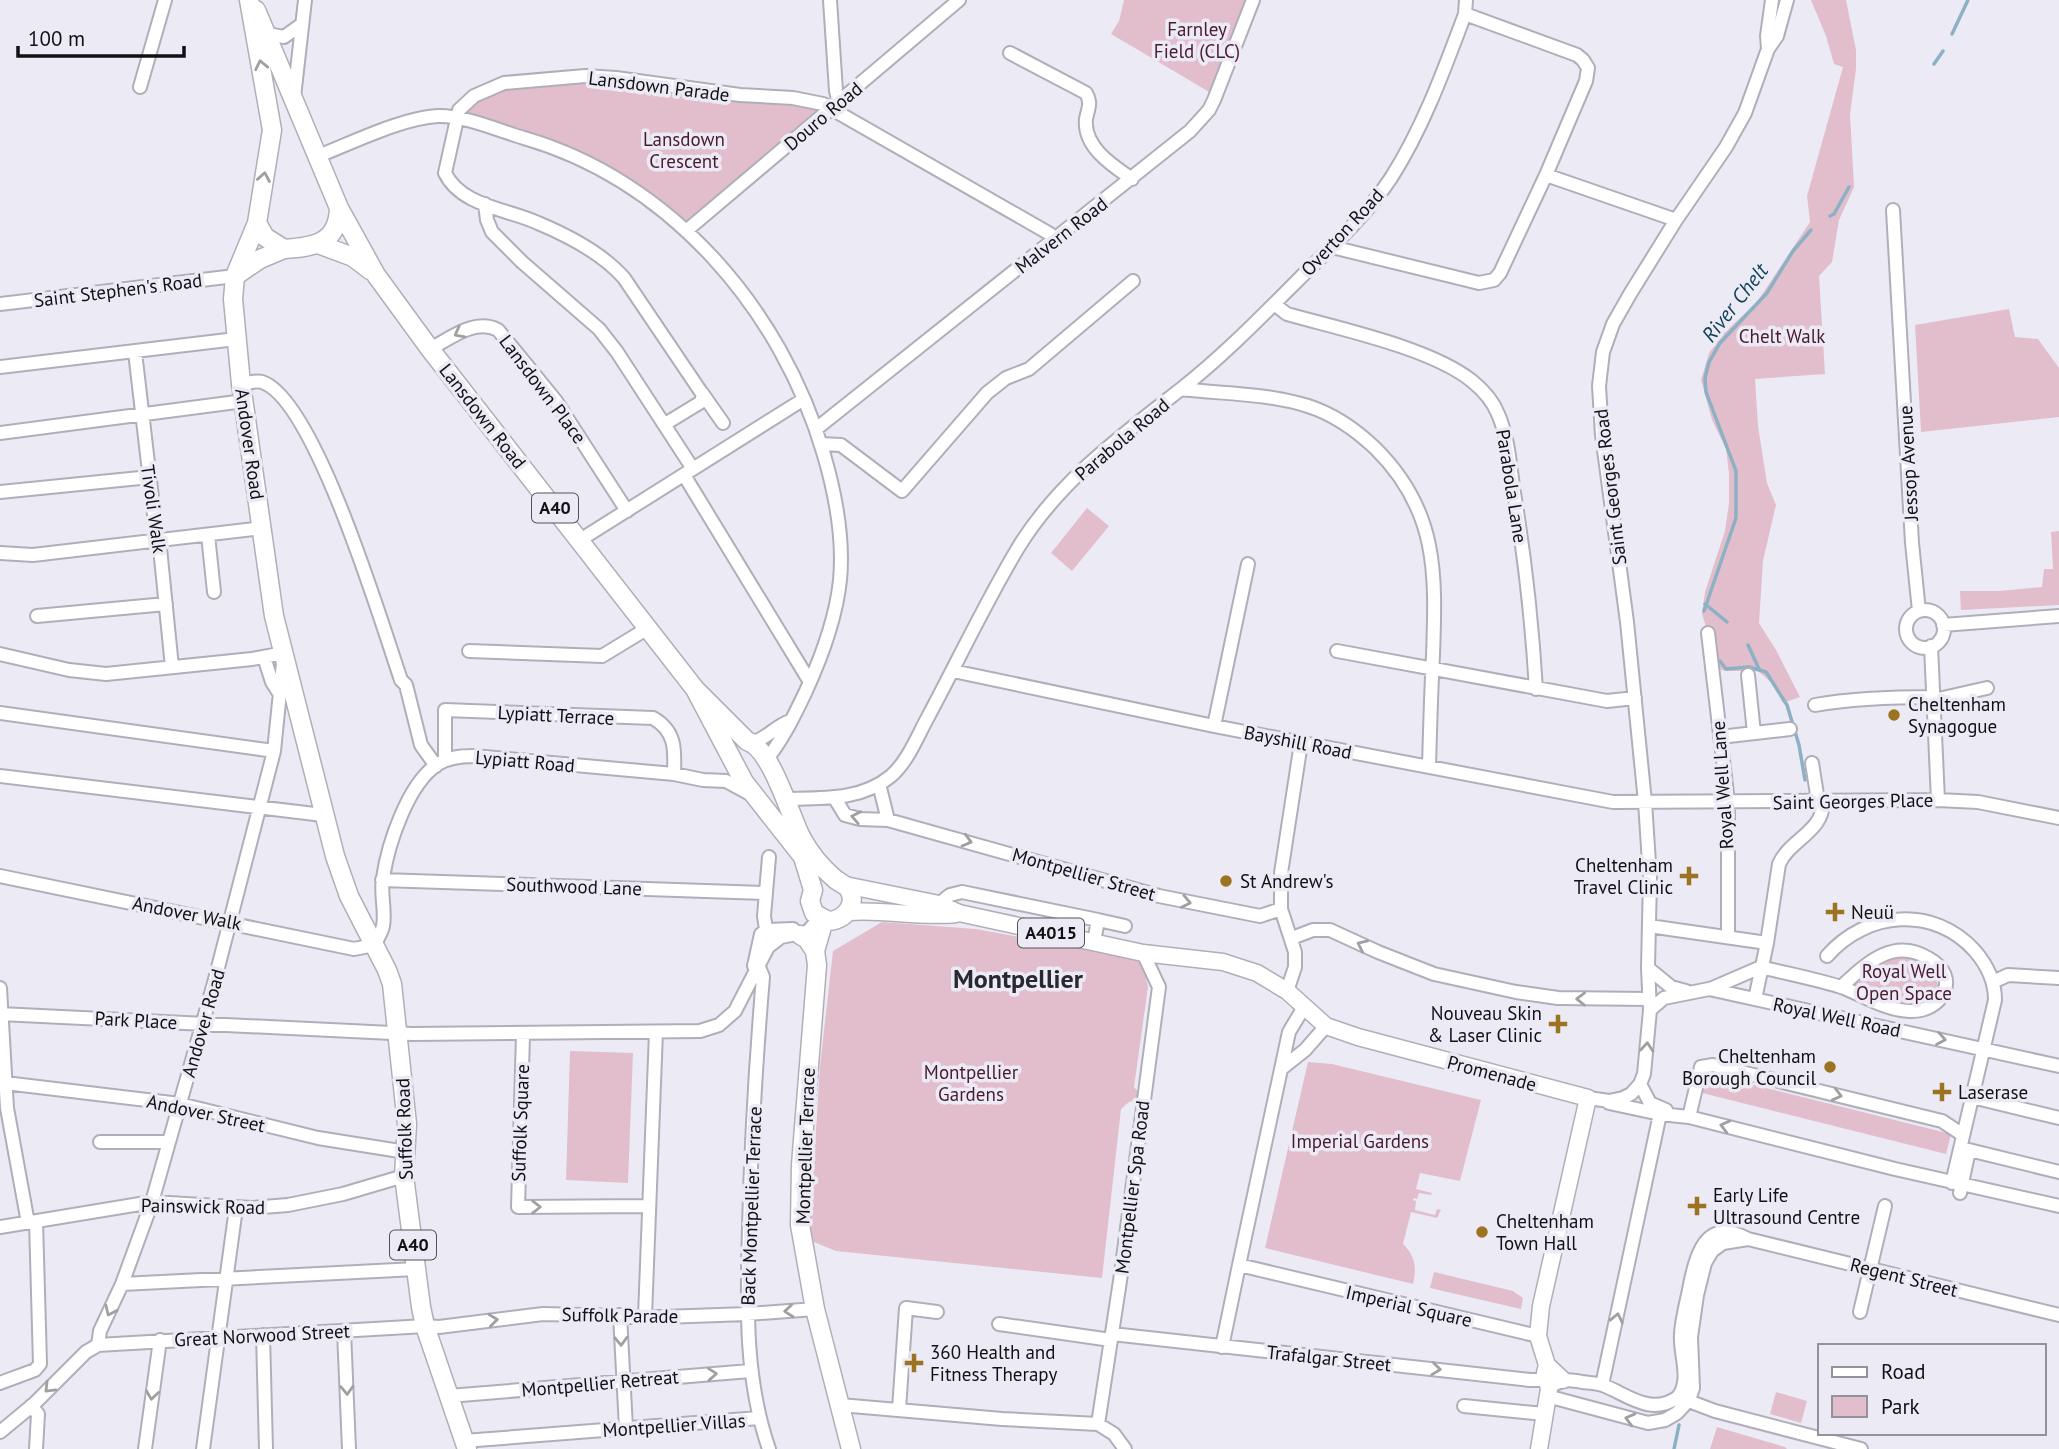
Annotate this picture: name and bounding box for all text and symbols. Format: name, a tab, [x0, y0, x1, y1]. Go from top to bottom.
scale bar	[18, 14, 184, 58]
park label: Farnley Field (CLC)	[1154, 17, 1240, 63]
text: 100 m	[28, 25, 85, 52]
one-way arrow	[254, 59, 269, 71]
street label: Lansdown Parade	[587, 65, 731, 107]
street label: Douro Road	[779, 76, 867, 156]
park label: Lansdown Crescent	[643, 127, 725, 173]
one-way arrow	[256, 171, 271, 183]
street label: Overton Road	[1296, 183, 1388, 281]
street label: Malvern Road	[1010, 191, 1112, 279]
water label: River Chelt	[1695, 257, 1775, 348]
street label: Saint Stephen's Road	[32, 268, 204, 312]
park label: Chelt Walk	[1739, 324, 1825, 348]
one-way arrow	[454, 325, 466, 339]
street label: Lansdown Place	[494, 330, 592, 448]
street label: Lansdown Road	[434, 359, 532, 473]
street label: Andover Road	[230, 387, 270, 501]
street label: Parabola Road	[1070, 393, 1174, 485]
street label: Jessop Avenue	[1893, 405, 1923, 522]
street label: Saint Georges Road	[1588, 407, 1632, 567]
street label: Parabola Lane	[1491, 427, 1533, 545]
street label: Tivoli Walk	[136, 463, 172, 555]
road number: A40	[532, 494, 578, 522]
place label: Cheltenham Synagogue	[1908, 692, 2006, 738]
street label: Lypiatt Terrace	[497, 700, 615, 730]
marker: Cheltenham Synagogue	[1886, 707, 1902, 723]
street label: Bayshill Road	[1242, 720, 1354, 764]
street label: Royal Well Lane	[1706, 720, 1738, 850]
street label: Lypiatt Road	[474, 745, 576, 777]
street label: Saint Georges Place	[1773, 788, 1933, 814]
one-way arrow	[850, 810, 861, 825]
one-way arrow	[961, 833, 973, 847]
street label: Montpellier Street	[1010, 842, 1159, 906]
place label: Cheltenham Travel Clinic	[1574, 853, 1673, 899]
marker: Cheltenham Travel Clinic	[1679, 866, 1699, 886]
place label: St Andrew's	[1240, 869, 1334, 893]
street label: Southwood Lane	[506, 872, 642, 900]
marker: St Andrew's	[1218, 873, 1234, 889]
street label: Andover Walk	[130, 891, 244, 935]
one-way arrow	[1180, 893, 1192, 908]
place label: Neuü	[1851, 900, 1894, 924]
marker: Neuü	[1825, 902, 1845, 922]
road number: A4015	[1018, 918, 1084, 948]
one-way arrow	[1357, 939, 1369, 953]
park label: Royal Well Open Space	[1856, 959, 1952, 1005]
district label: Montpellier	[953, 962, 1084, 995]
street label: Andover Road	[176, 966, 230, 1080]
one-way arrow	[1575, 991, 1586, 1006]
street label: Royal Well Road	[1771, 992, 1903, 1042]
place label: Nouveau Skin & Laser Clinic	[1428, 1001, 1542, 1047]
street label: Park Place	[94, 1006, 178, 1034]
marker: Nouveau Skin & Laser Clinic	[1548, 1014, 1568, 1034]
one-way arrow	[1935, 1031, 1947, 1046]
one-way arrow	[1639, 1042, 1654, 1053]
place label: Cheltenham Borough Council	[1682, 1044, 1816, 1090]
street label: Promenade	[1445, 1050, 1539, 1096]
marker: Cheltenham Borough Council	[1822, 1059, 1838, 1075]
park label: Montpellier Gardens	[924, 1060, 1019, 1106]
street label: Suffolk Square	[506, 1064, 534, 1182]
street label: Montpellier Terrace	[790, 1067, 820, 1225]
street label: Suffolk Road	[390, 1078, 418, 1180]
place label: Laserase	[1958, 1080, 2028, 1104]
marker: Laserase	[1932, 1082, 1952, 1102]
one-way arrow	[1831, 1087, 1843, 1101]
street label: Andover Street	[145, 1089, 268, 1137]
street label: Montpellier Spa Road	[1109, 1099, 1155, 1275]
street label: Back Montpellier Terrace	[736, 1106, 766, 1306]
one-way arrow	[1719, 1120, 1731, 1134]
park label: Imperial Gardens	[1291, 1129, 1429, 1153]
place label: Early Life Ultrasound Centre	[1713, 1183, 1860, 1229]
street label: Painswick Road	[141, 1193, 265, 1219]
marker: Early Life Ultrasound Centre	[1687, 1196, 1707, 1216]
one-way arrow	[532, 1199, 542, 1215]
place label: Cheltenham Town Hall	[1496, 1209, 1594, 1255]
marker: Cheltenham Town Hall	[1474, 1224, 1490, 1240]
road number: A40	[390, 1230, 436, 1260]
street label: Regent Street	[1848, 1252, 1961, 1302]
street label: Imperial Square	[1344, 1280, 1474, 1332]
street label: Suffolk Parade	[561, 1302, 679, 1328]
one-way arrow	[783, 1303, 794, 1318]
one-way arrow	[104, 1304, 118, 1316]
one-way arrow	[1609, 1312, 1624, 1324]
one-way arrow	[487, 1313, 499, 1328]
street label: Great Norwood Street	[173, 1318, 351, 1352]
one-way arrow	[614, 1336, 629, 1347]
place label: 360 Health and Fitness Therapy	[930, 1340, 1057, 1386]
street label: Trafalgar Street	[1266, 1340, 1393, 1377]
legend	[1818, 1344, 2045, 1435]
marker: 360 Health and Fitness Therapy	[904, 1353, 924, 1373]
text: Road	[1881, 1358, 1925, 1385]
one-way arrow	[1430, 1362, 1442, 1377]
street label: Montpellier Retreat	[520, 1364, 680, 1402]
one-way arrow	[707, 1367, 718, 1382]
one-way arrow	[45, 1380, 58, 1393]
one-way arrow	[339, 1385, 354, 1396]
one-way arrow	[145, 1389, 160, 1400]
text: Park	[1881, 1393, 1920, 1420]
street label: Montpellier Villas	[602, 1408, 746, 1442]
one-way arrow	[1624, 1412, 1636, 1427]

